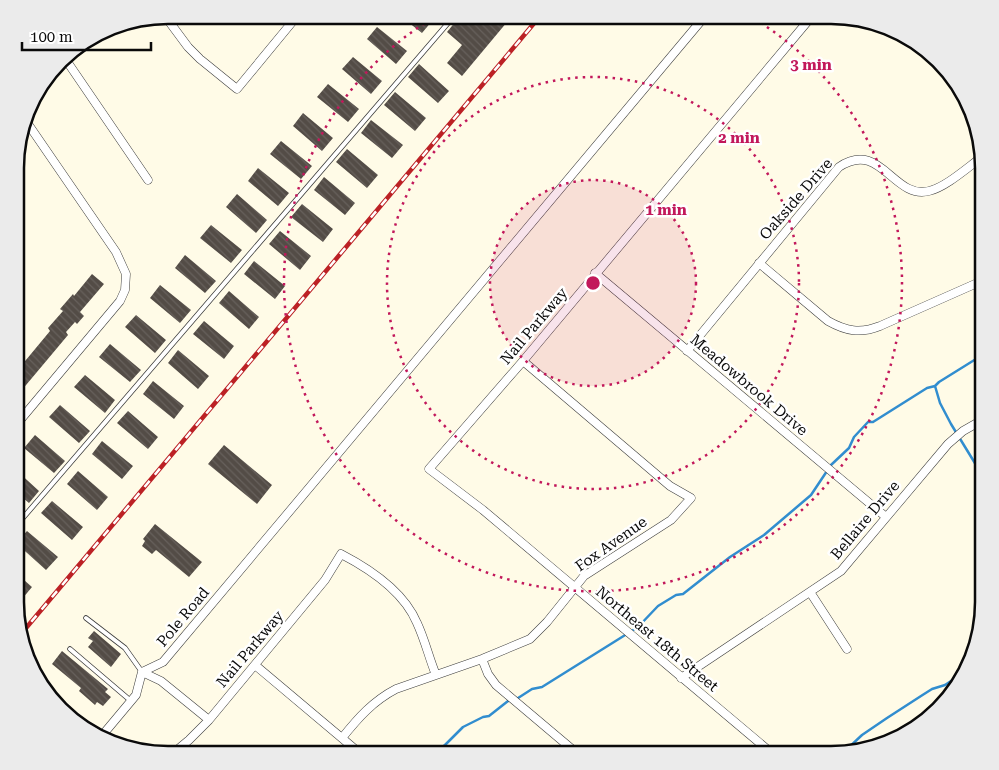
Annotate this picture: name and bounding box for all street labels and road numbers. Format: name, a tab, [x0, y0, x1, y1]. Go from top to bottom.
street label: Oakside Drive	[756, 155, 836, 243]
street label: Nail Parkway	[497, 284, 571, 368]
street label: Meadowbrook Drive	[687, 331, 811, 439]
street label: Bellaire Drive	[827, 477, 903, 563]
street label: Fox Avenue	[572, 513, 650, 575]
street label: Northeast 18th Street	[592, 582, 722, 696]
street label: Pole Road	[153, 583, 213, 650]
street label: Nail Parkway	[213, 607, 287, 691]

